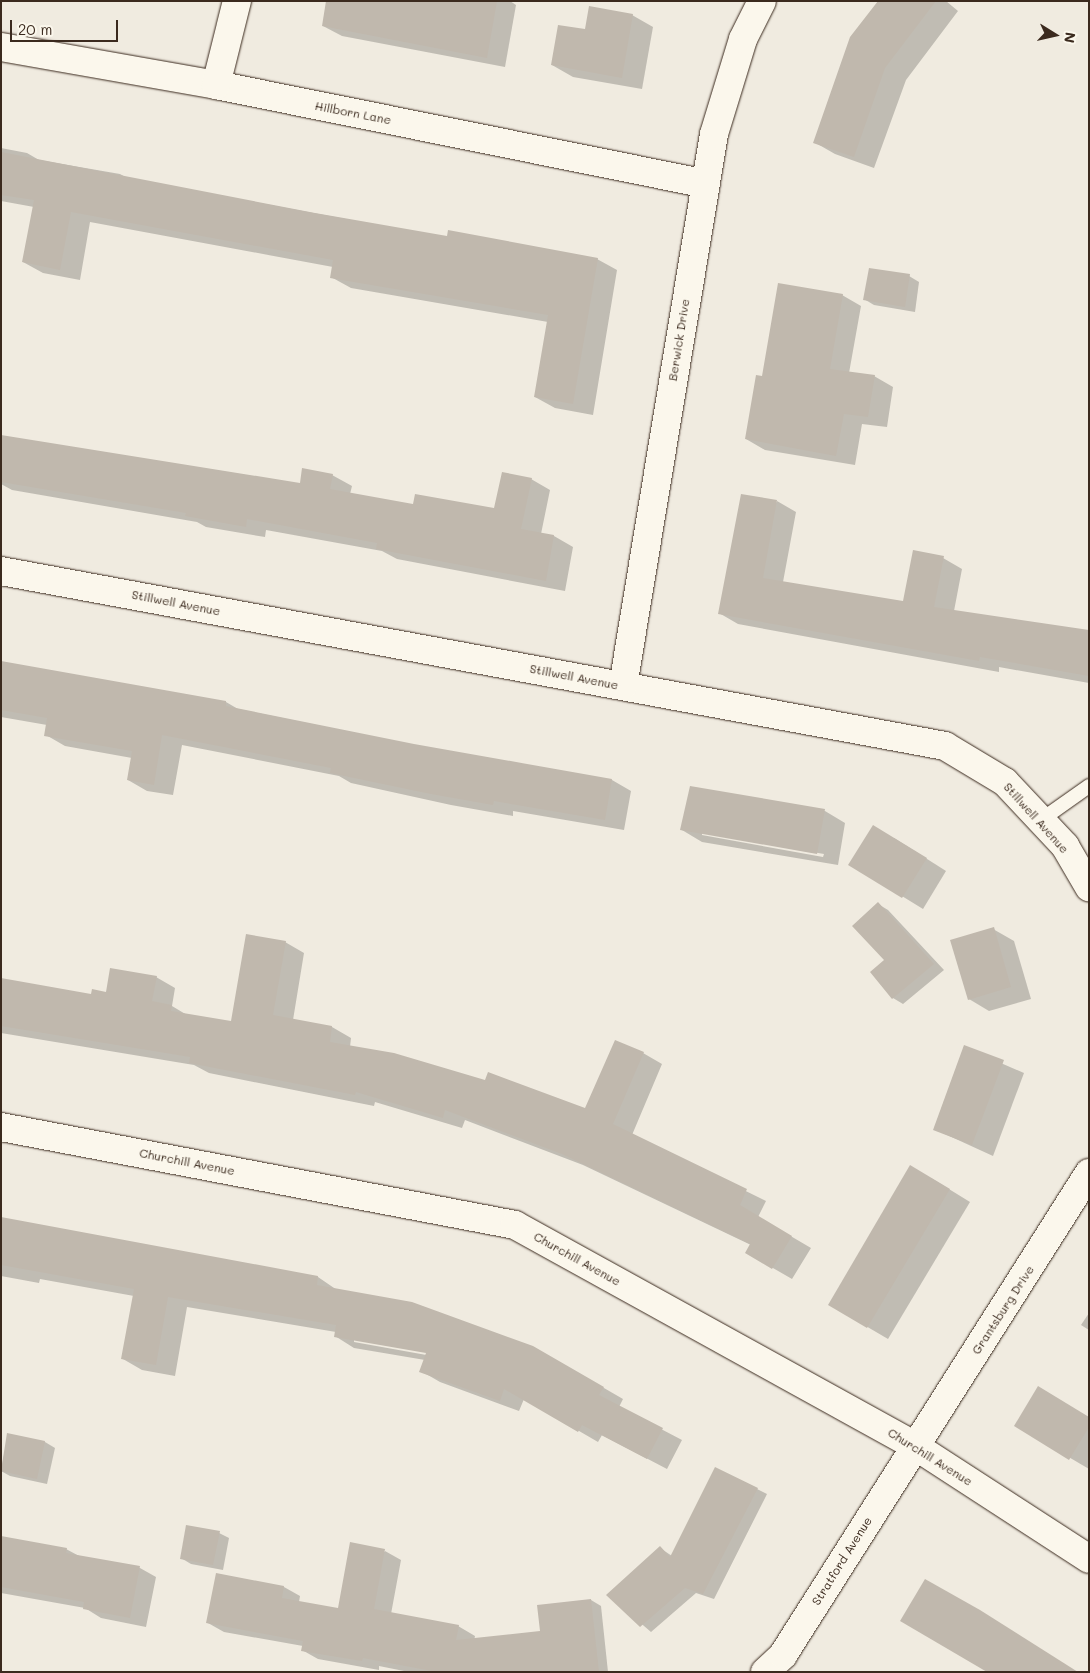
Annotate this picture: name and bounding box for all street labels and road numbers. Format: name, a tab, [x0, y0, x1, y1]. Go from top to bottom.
street label: Hillborn Lane	[314, 99, 392, 127]
street label: Berwick Drive	[665, 298, 693, 382]
street label: Stillwell Avenue	[131, 587, 221, 619]
street label: Stillwell Avenue	[529, 661, 619, 693]
street label: Stillwell Avenue	[1001, 780, 1071, 856]
street label: Churchill Avenue	[138, 1146, 236, 1178]
street label: Churchill Avenue	[531, 1229, 623, 1289]
street label: Grantsburg Drive	[969, 1263, 1037, 1357]
street label: Churchill Avenue	[885, 1425, 975, 1489]
street label: Stratford Avenue	[809, 1514, 875, 1608]

